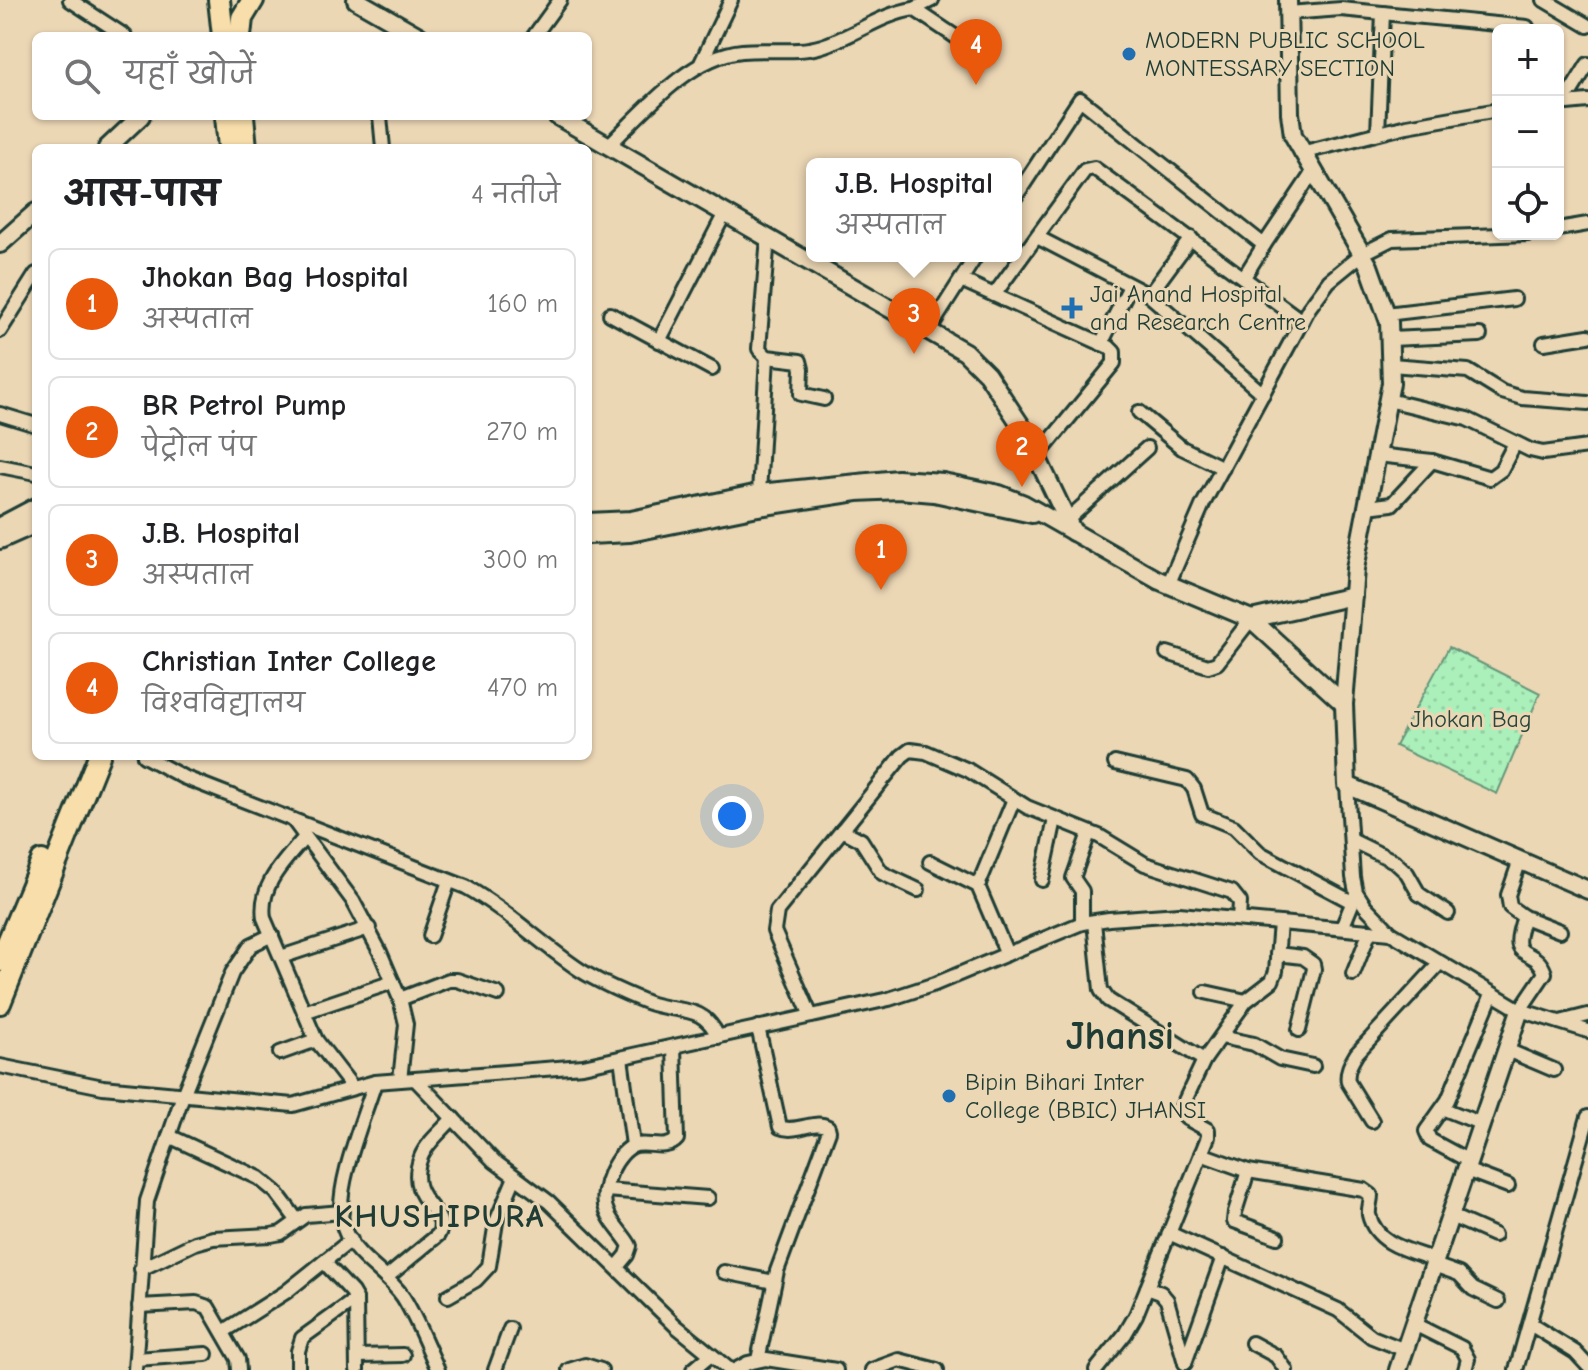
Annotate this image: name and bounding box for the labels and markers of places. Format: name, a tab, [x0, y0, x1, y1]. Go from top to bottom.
pin: 4	[950, 19, 1002, 85]
place label: MODERN PUBLIC SCHOOL MONTESSARY SECTION	[1145, 26, 1425, 82]
marker: MODERN PUBLIC SCHOOL MONTESSARY SECTION	[1120, 45, 1138, 63]
place label: Jai Anand Hospital and Research Centre	[1090, 280, 1306, 336]
pin: 3	[888, 288, 940, 354]
marker: Jai Anand Hospital and Research Centre	[1061, 297, 1083, 319]
pin: 2	[996, 421, 1048, 487]
pin: 1	[855, 524, 907, 590]
place label: Bipin Bihari Inter College (BBIC) JHANSI	[965, 1068, 1206, 1124]
marker: Bipin Bihari Inter College (BBIC) JHANSI	[940, 1087, 958, 1105]

